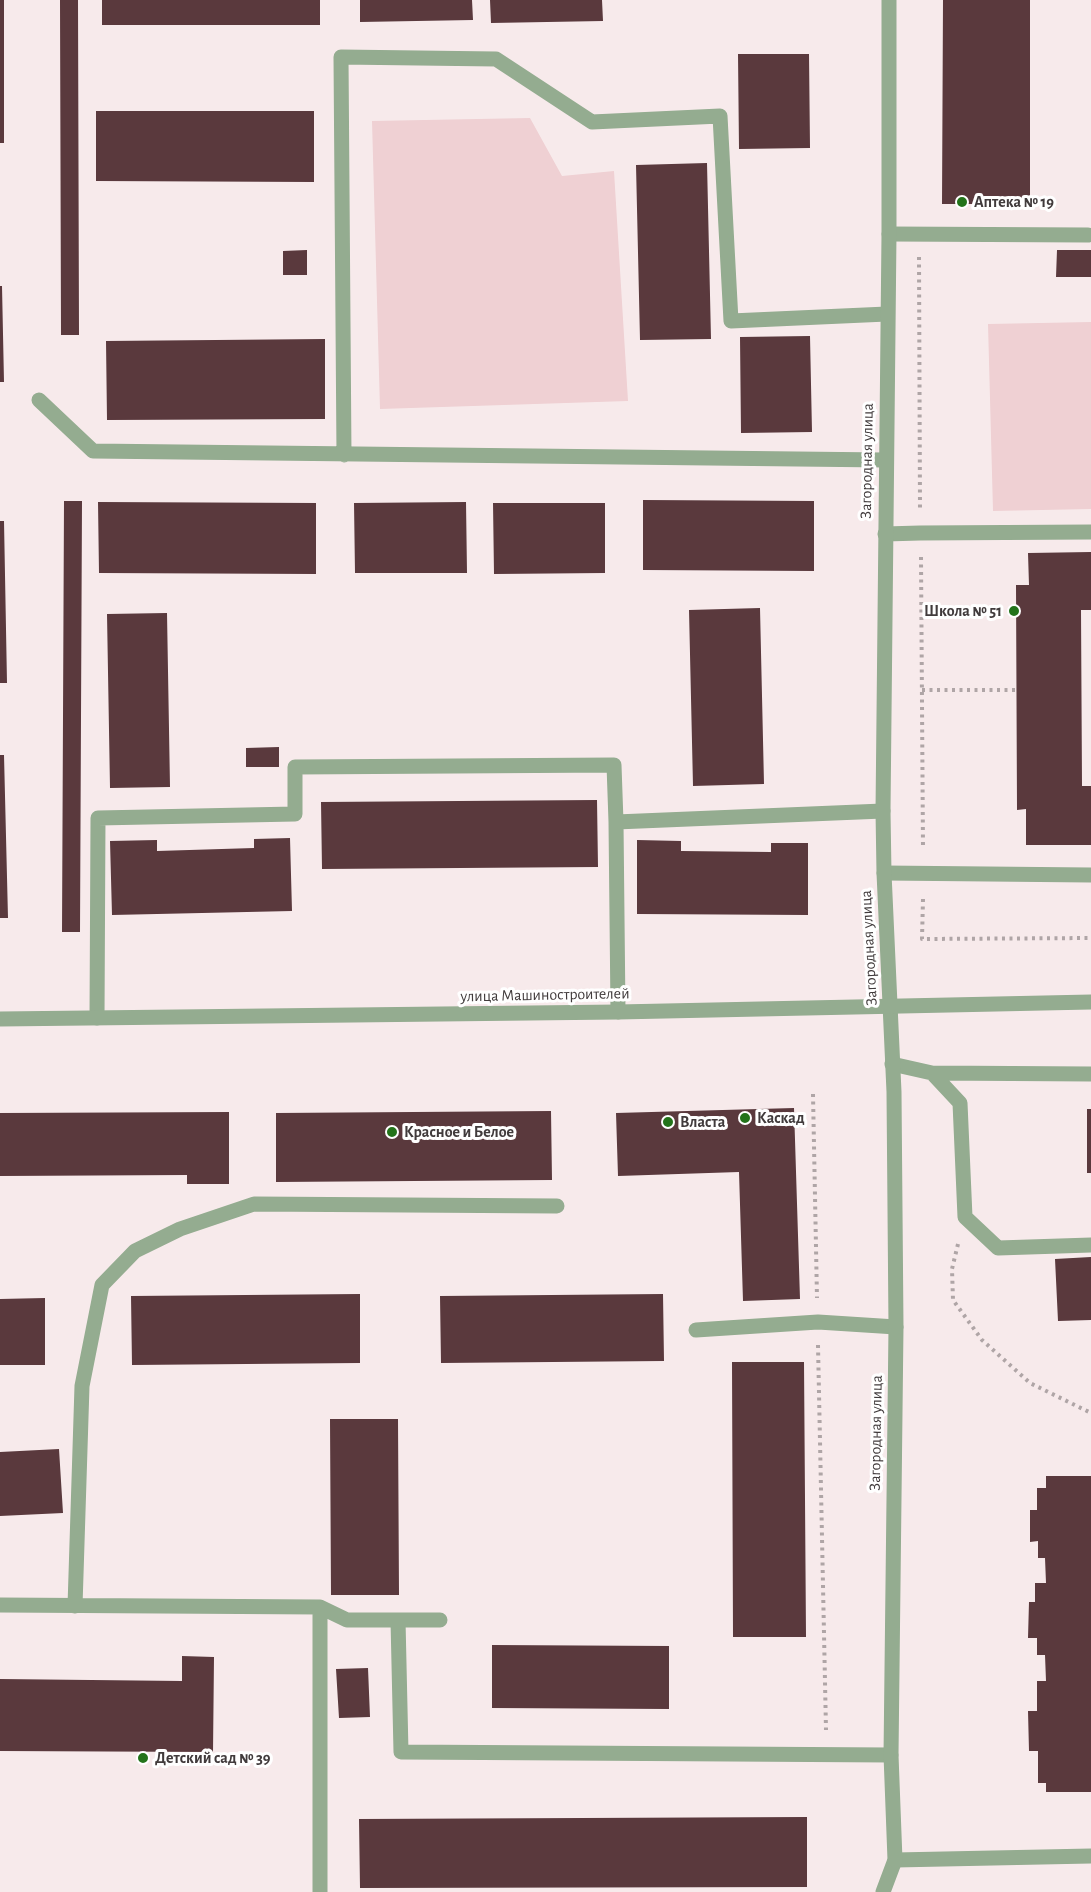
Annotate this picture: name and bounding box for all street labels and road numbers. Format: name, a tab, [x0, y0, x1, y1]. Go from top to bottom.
street label: Загородная улица	[856, 403, 878, 519]
street label: Загородная улица	[856, 890, 882, 1006]
street label: улица Машиностроителей	[460, 984, 630, 1006]
street label: Загородная улица	[865, 1375, 887, 1491]

